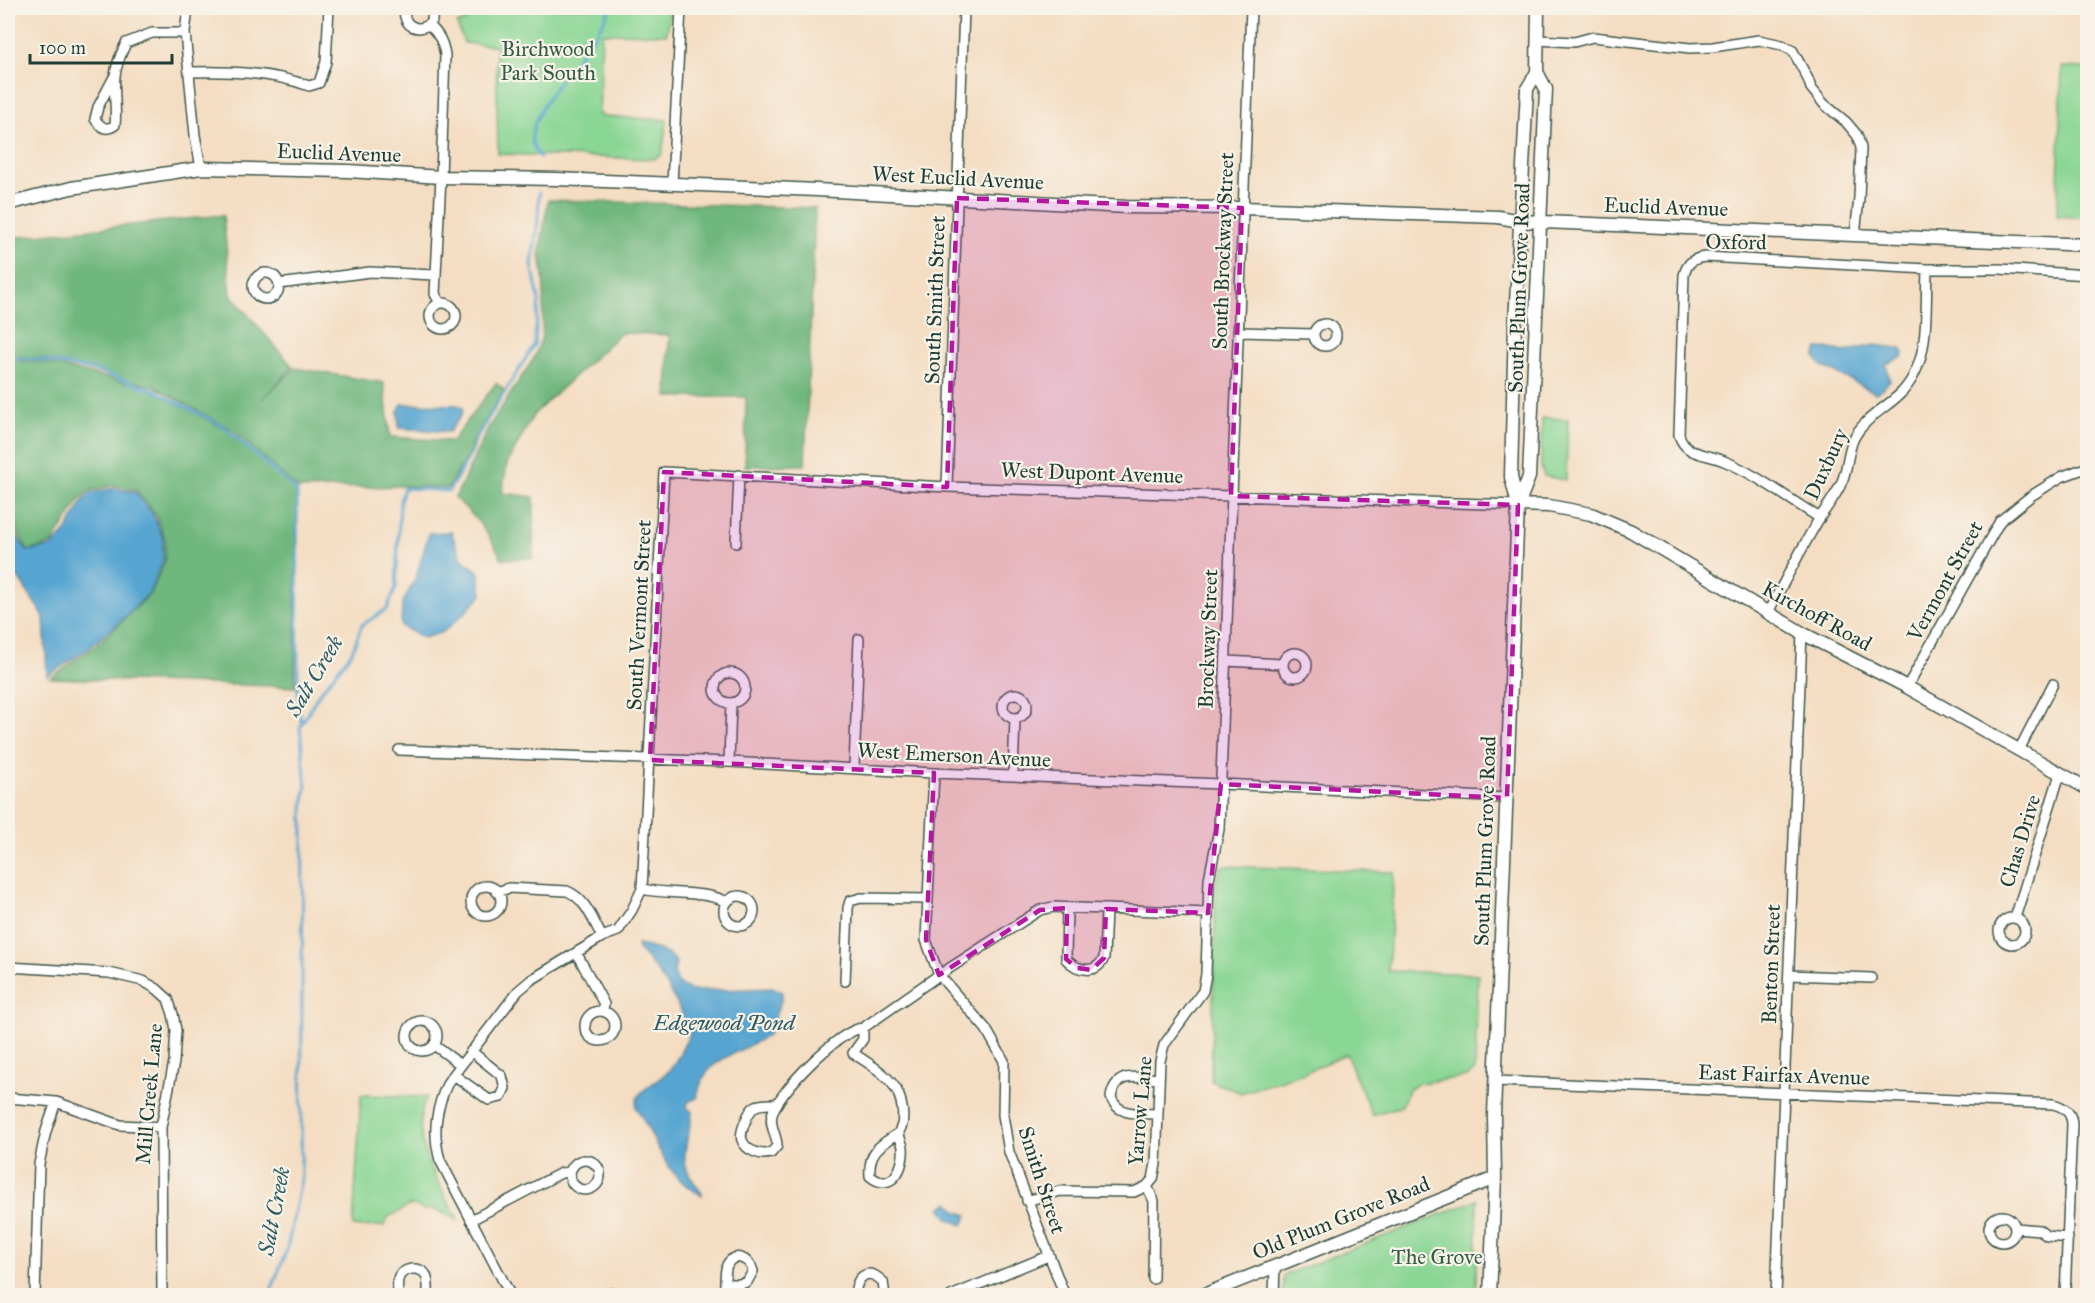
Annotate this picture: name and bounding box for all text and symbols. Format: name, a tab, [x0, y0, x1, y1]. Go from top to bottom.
scale bar	[30, 27, 172, 65]
park label: Birchwood Park South	[500, 36, 596, 86]
text: 100 m	[39, 37, 86, 59]
street label: Euclid Avenue	[276, 138, 402, 168]
street label: South Brockway Street	[1207, 151, 1239, 350]
street label: West Euclid Avenue	[871, 161, 1045, 195]
street label: South Plum Grove Road	[1502, 182, 1536, 393]
street label: Euclid Avenue	[1603, 192, 1729, 222]
street label: South Smith Street	[919, 215, 951, 385]
street label: Oxford	[1705, 228, 1767, 256]
street label: Duxbury	[1798, 423, 1854, 504]
street label: West Dupont Avenue	[1000, 457, 1184, 489]
street label: Vermont Street	[1901, 516, 1989, 647]
street label: South Vermont Street	[621, 518, 657, 711]
street label: Brockway Street	[1193, 568, 1223, 709]
street label: Kirchoff Road	[1758, 575, 1877, 657]
water label: Salt Creek	[279, 630, 349, 722]
street label: South Plum Grove Road	[1468, 735, 1502, 946]
street label: West Emerson Avenue	[856, 737, 1052, 773]
street label: Chas Drive	[1994, 791, 2046, 891]
street label: Benton Street	[1756, 903, 1786, 1024]
water label: Edgewood Pond	[652, 1009, 797, 1036]
street label: Mill Creek Lane	[130, 1022, 168, 1166]
street label: Yarrow Lane	[1122, 1055, 1158, 1167]
street label: East Fairfax Avenue	[1698, 1059, 1871, 1091]
street label: Smith Street	[1012, 1123, 1072, 1237]
water label: Salt Creek	[252, 1164, 296, 1259]
street label: Old Plum Grove Road	[1248, 1170, 1434, 1265]
park label: The Grove	[1391, 1244, 1483, 1270]

